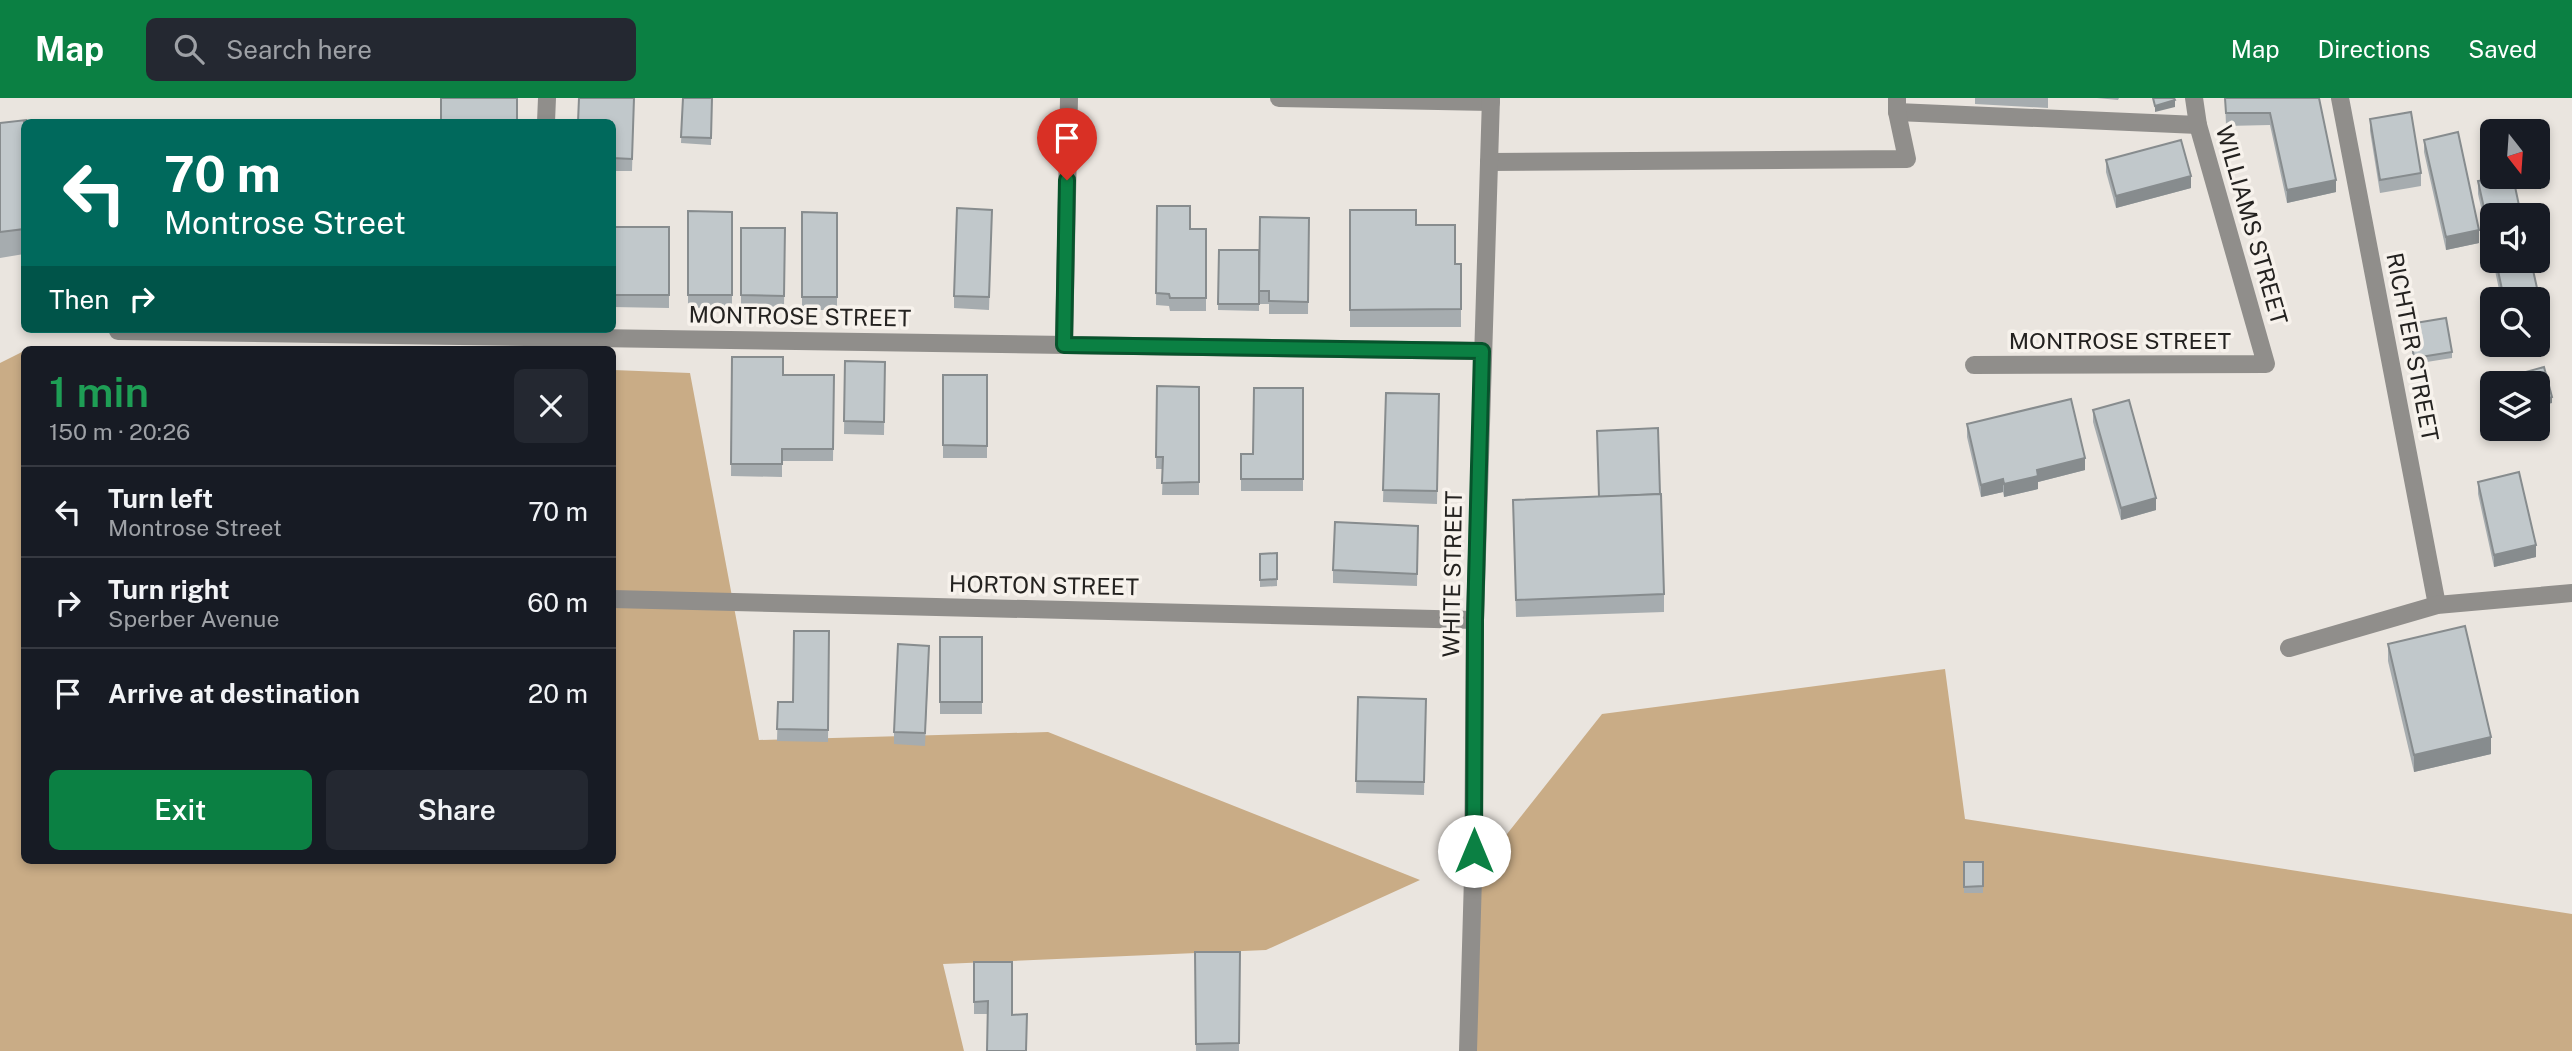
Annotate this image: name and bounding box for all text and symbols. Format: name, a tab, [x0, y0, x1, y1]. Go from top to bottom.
search box	[146, 18, 636, 81]
text: Map	[35, 30, 104, 68]
icon: search	[170, 30, 208, 68]
text: Search here	[226, 34, 372, 65]
text: Map	[2231, 35, 2280, 63]
text: Directions	[2318, 35, 2430, 63]
text: Saved	[2468, 35, 2537, 63]
pin	[1037, 108, 1097, 180]
icon: arrive	[1048, 119, 1086, 157]
north arrow	[2480, 119, 2550, 189]
map controls	[2480, 119, 2550, 441]
street label: WILLIAMS STREET	[2211, 122, 2293, 328]
text: 70 m	[164, 145, 281, 203]
icon: left	[49, 147, 140, 238]
button: sound	[2480, 203, 2550, 273]
text: Montrose Street	[164, 204, 406, 241]
street label: RICHTER STREET	[2381, 250, 2445, 444]
icon: right	[123, 280, 161, 318]
text: Then	[49, 284, 109, 315]
button: search	[2480, 287, 2550, 357]
street label: MONTROSE STREET	[689, 301, 912, 331]
street label: MONTROSE STREET	[2009, 327, 2232, 354]
text: 1 min	[49, 367, 149, 416]
button: close	[514, 369, 588, 443]
button: layers	[2480, 371, 2550, 441]
text: 150 m · 20:26	[49, 418, 190, 445]
text: Turn left	[108, 483, 213, 514]
street label: WHITE STREET	[1437, 490, 1467, 657]
icon: left	[49, 493, 87, 531]
text: 70 m	[528, 496, 588, 527]
text: Montrose Street	[108, 514, 282, 541]
street label: HORTON STREET	[949, 570, 1140, 600]
text: Turn right	[108, 574, 230, 605]
icon: right	[49, 584, 87, 622]
text: 60 m	[527, 587, 588, 618]
text: Sperber Avenue	[108, 605, 279, 632]
icon: arrive	[49, 675, 87, 713]
text: Arrive at destination	[108, 678, 360, 709]
text: 20 m	[528, 678, 588, 709]
button: Exit	[49, 770, 312, 850]
button: Share	[326, 770, 588, 850]
position arrow	[1437, 814, 1511, 888]

